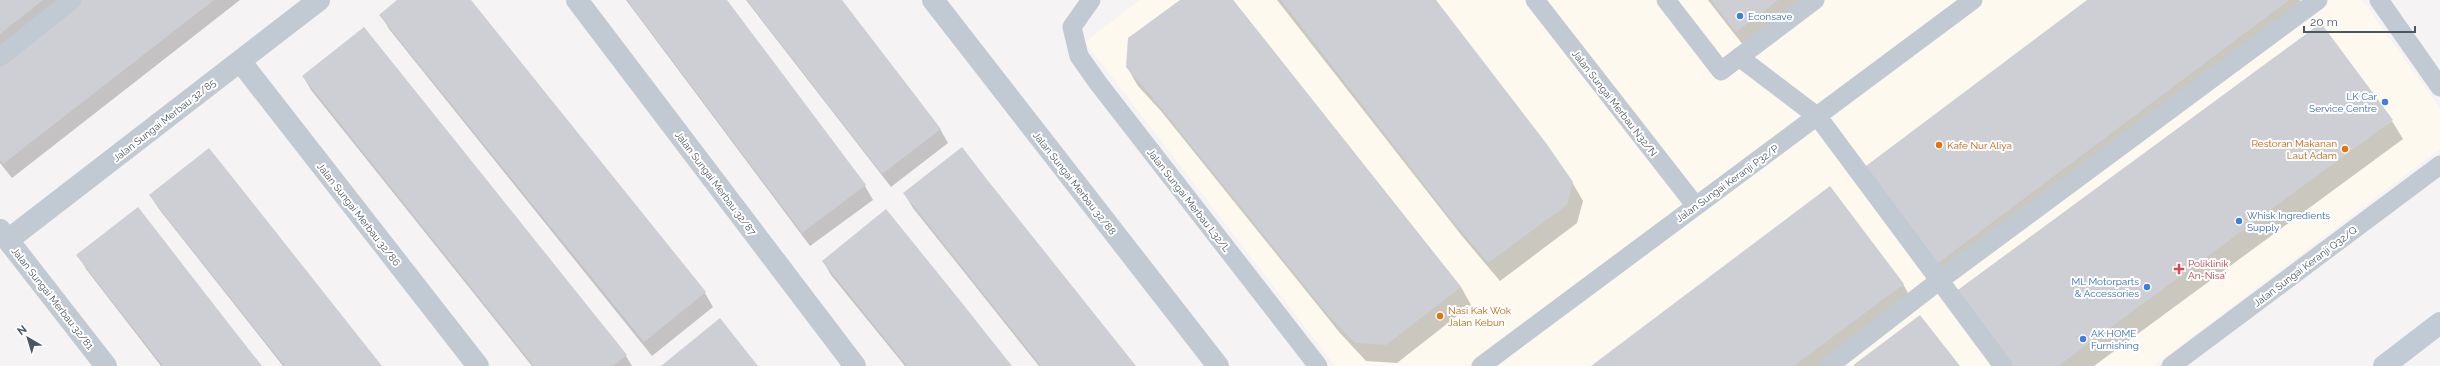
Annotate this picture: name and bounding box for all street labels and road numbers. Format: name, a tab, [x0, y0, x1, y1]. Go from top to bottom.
street label: Jalan Sungai Merbau N32/N	[1570, 48, 1659, 158]
street label: Jalan Sungai Merbau 32/85	[111, 77, 218, 164]
street label: Jalan Sungai Merbau 32/87	[673, 129, 759, 238]
street label: Jalan Sungai Merbau 32/88	[1031, 130, 1118, 237]
street label: Jalan Sungai Keranji P32/P	[1674, 143, 1781, 224]
street label: Jalan Sungai Merbau L32/L	[1145, 147, 1232, 254]
street label: Jalan Sungai Merbau 32/86	[315, 161, 402, 268]
street label: Jalan Sungai Keranji Q32/Q	[2252, 224, 2359, 309]
street label: Jalan Sungai Merbau 32/81	[10, 245, 96, 352]

